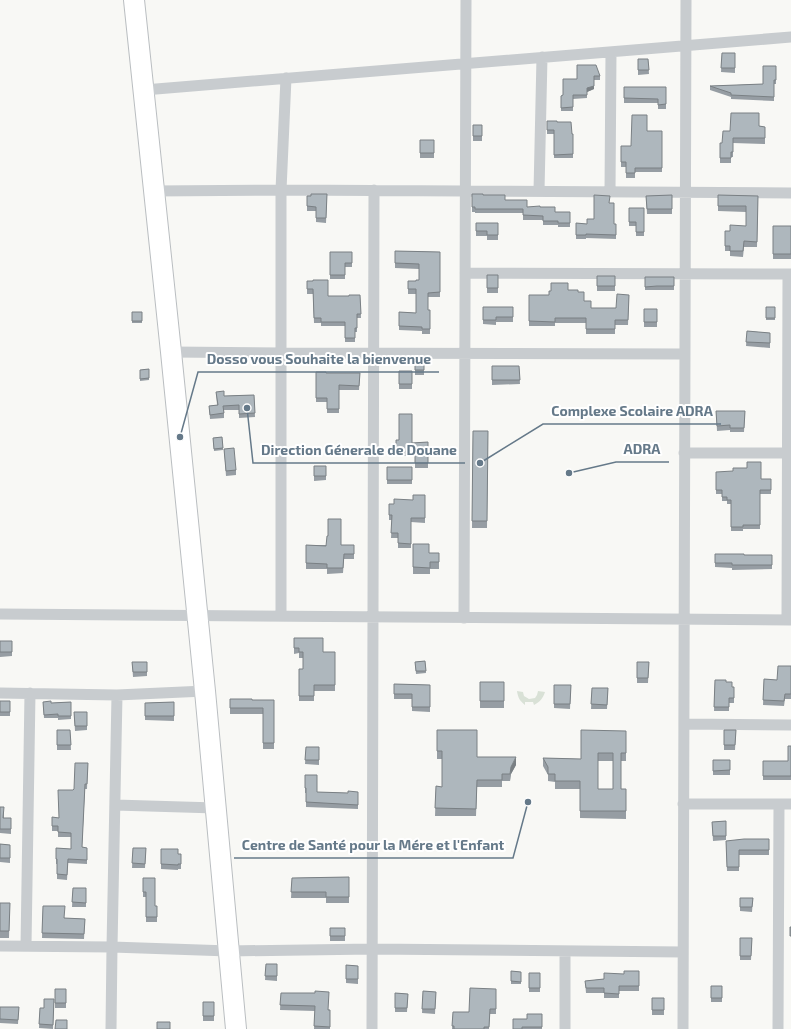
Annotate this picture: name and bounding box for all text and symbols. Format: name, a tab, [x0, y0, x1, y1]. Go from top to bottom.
callout: Dosso vous Souhaite la bienvenue	[198, 346, 439, 372]
text: Dosso vous Souhaite la bienvenue	[207, 350, 431, 367]
callout: Complexe Scolaire ADRA	[543, 398, 721, 424]
text: Complexe Scolaire ADRA	[551, 402, 714, 419]
callout: ADRA	[616, 436, 669, 462]
callout: Direction Génerale de Douane	[253, 437, 465, 463]
text: ADRA	[624, 440, 661, 457]
text: Direction Génerale de Douane	[261, 441, 457, 458]
callout: Centre de Santé pour la Mére et l'Enfant	[234, 832, 513, 858]
text: Centre de Santé pour la Mére et l'Enfant	[242, 836, 505, 853]

